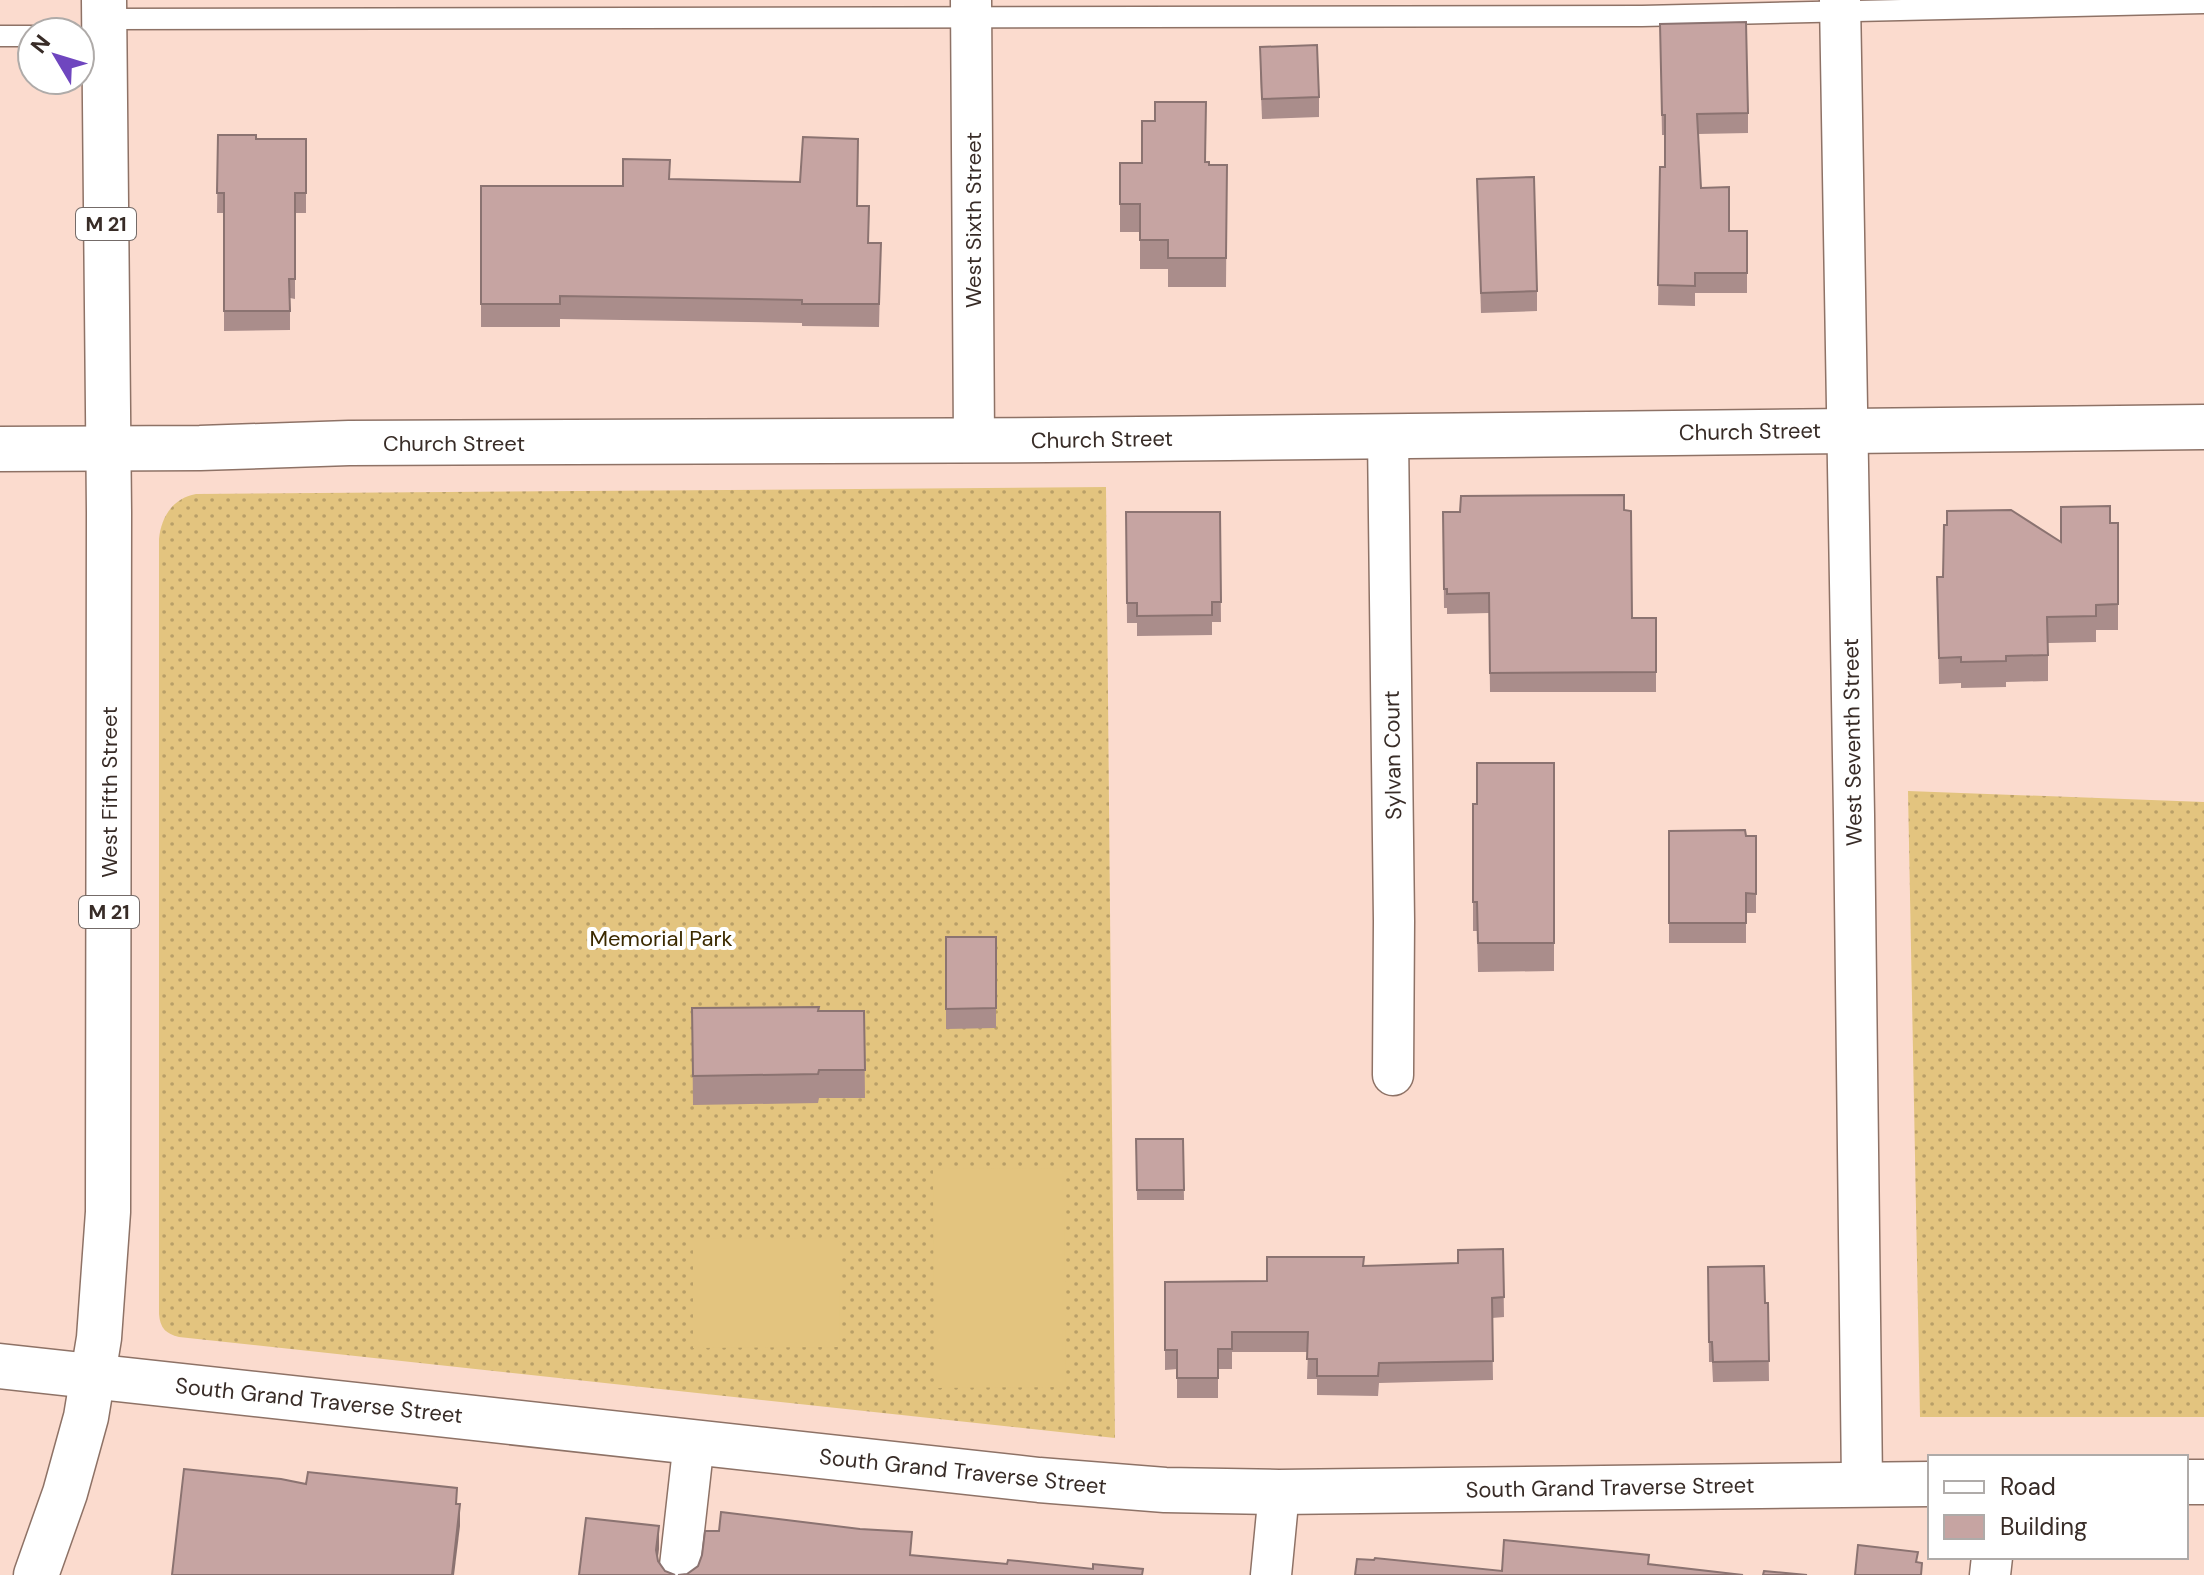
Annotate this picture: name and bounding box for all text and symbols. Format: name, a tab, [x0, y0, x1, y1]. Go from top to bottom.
north arrow	[16, 16, 96, 96]
text: N	[24, 29, 57, 59]
street label: West Sixth Street	[959, 132, 988, 308]
road number: M 21	[76, 208, 136, 240]
street label: Church Street	[1679, 416, 1821, 447]
street label: Church Street	[1031, 424, 1173, 455]
street label: Church Street	[383, 429, 525, 458]
street label: West Seventh Street	[1836, 638, 1869, 846]
street label: Sylvan Court	[1377, 690, 1408, 820]
street label: West Fifth Street	[95, 706, 124, 878]
road number: M 21	[79, 896, 139, 928]
park label: Memorial Park	[589, 924, 733, 953]
street label: South Grand Traverse Street	[174, 1371, 464, 1430]
street label: South Grand Traverse Street	[818, 1442, 1108, 1501]
legend	[1928, 1455, 2188, 1559]
street label: South Grand Traverse Street	[1465, 1470, 1755, 1505]
text: Road	[2000, 1471, 2056, 1502]
text: Building	[2000, 1511, 2087, 1542]

